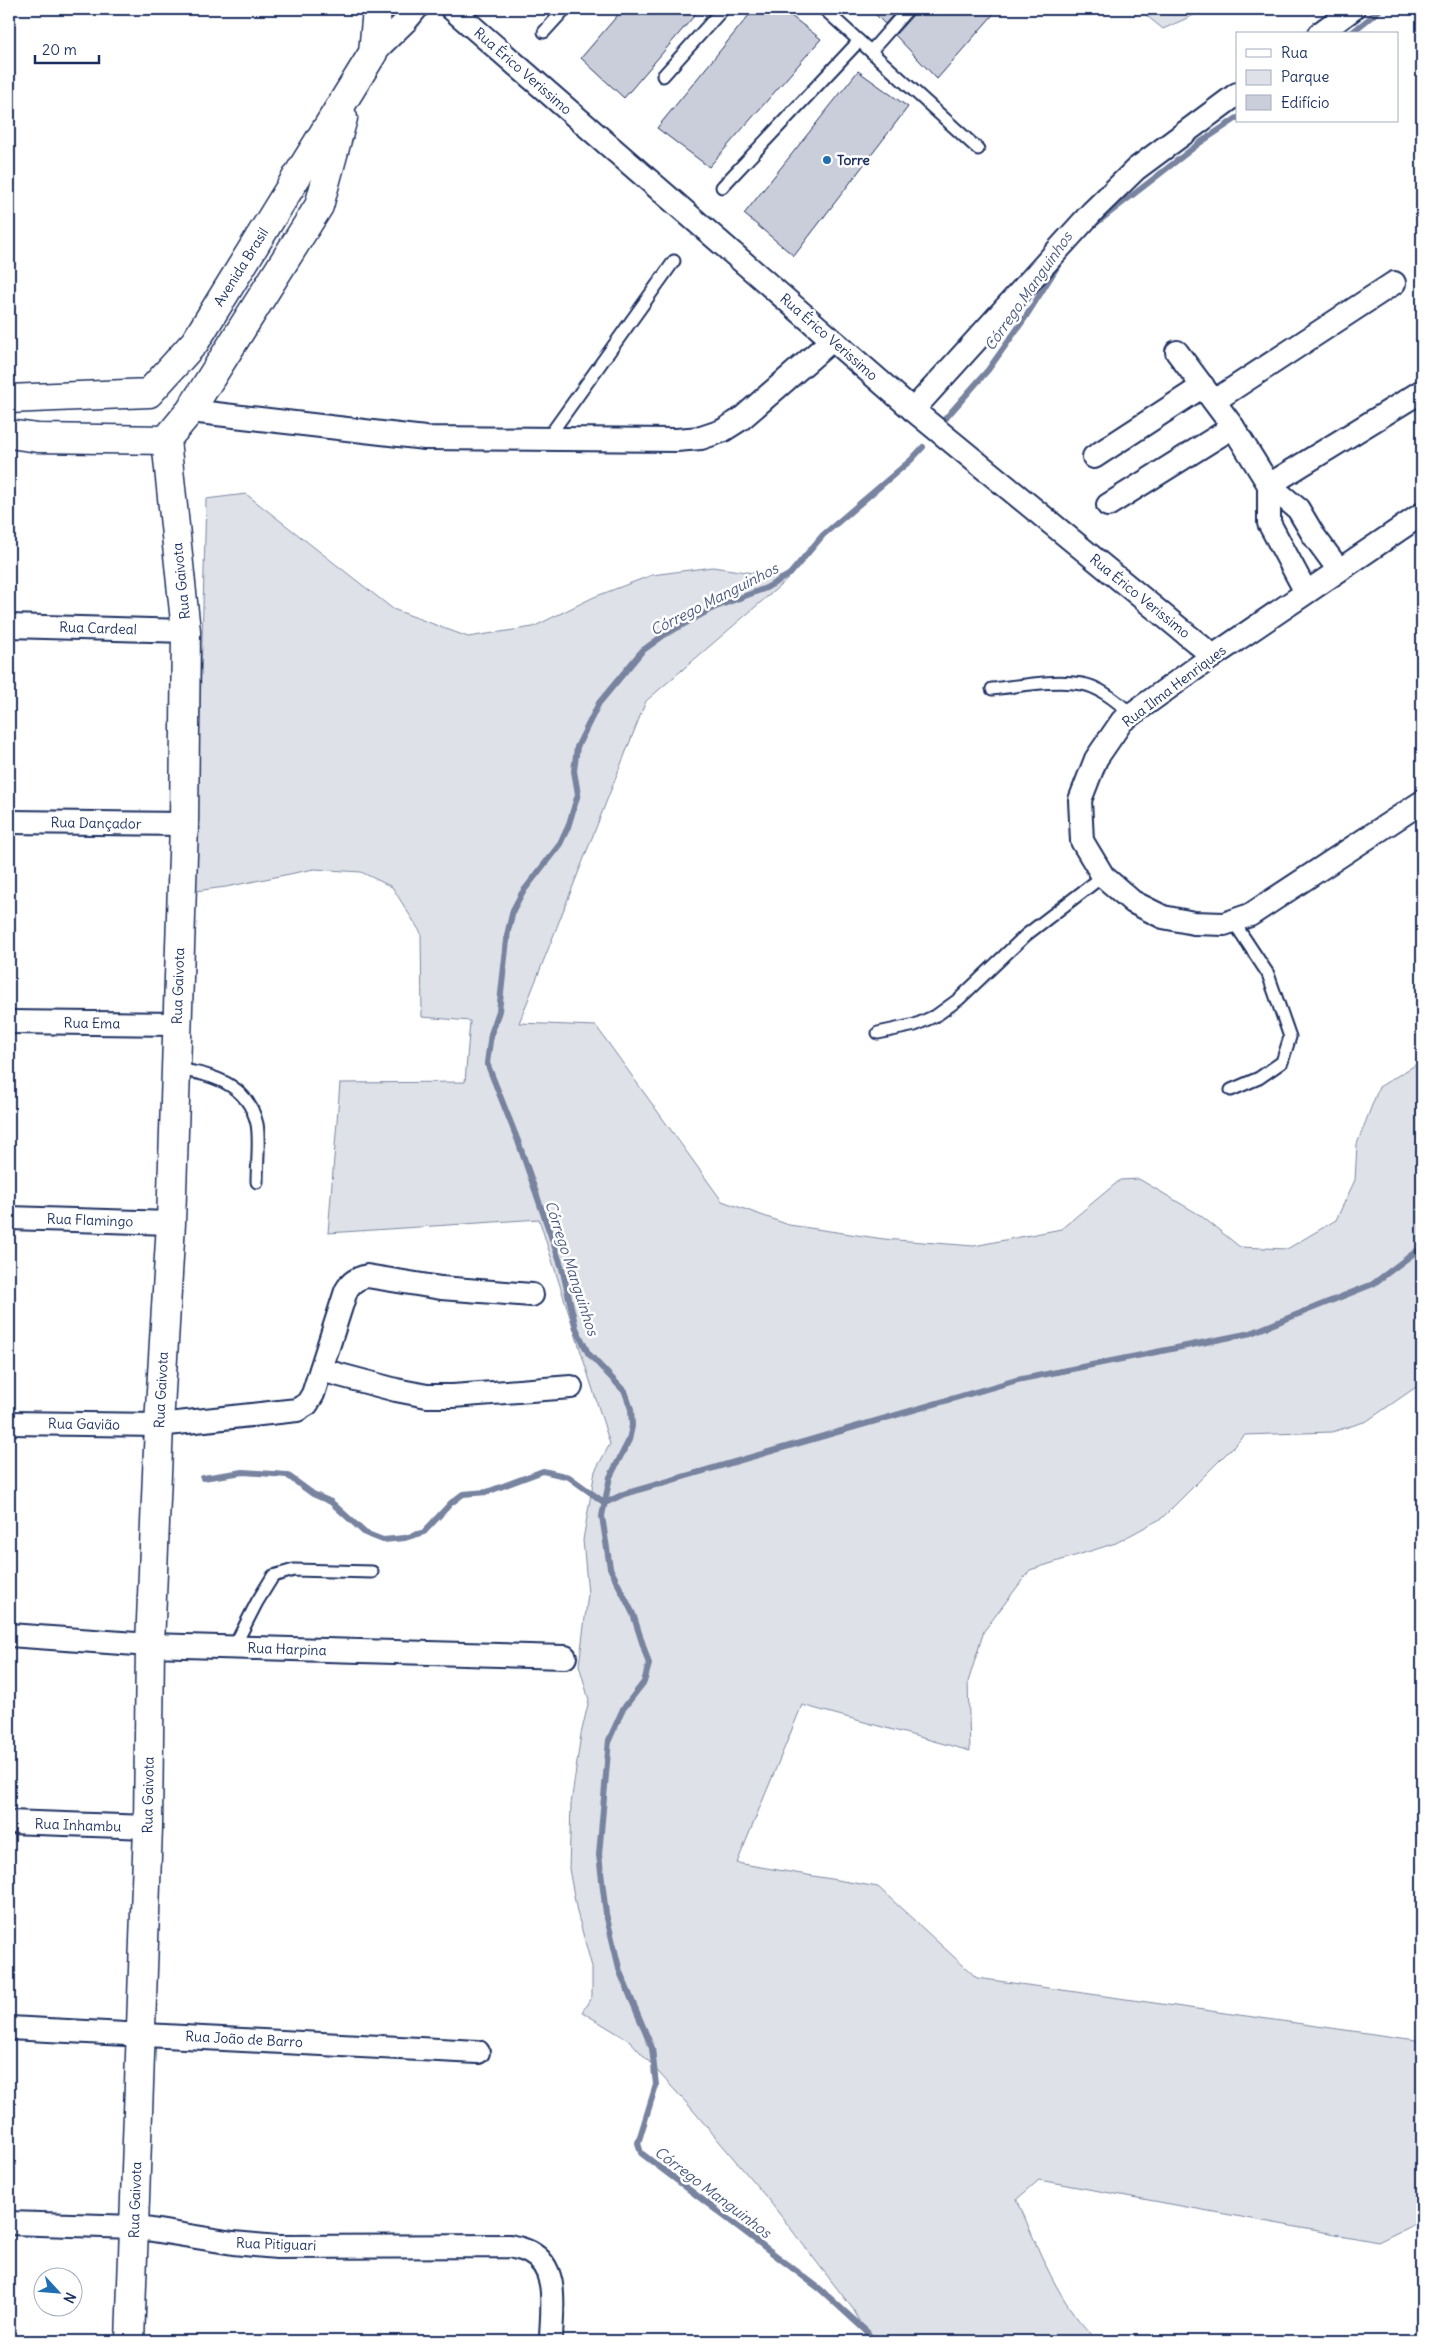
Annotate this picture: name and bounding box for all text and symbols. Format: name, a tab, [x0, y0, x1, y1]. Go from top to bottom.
street label: Rua Érico Verissimo	[470, 24, 576, 119]
scale bar	[35, 32, 99, 64]
legend	[1236, 32, 1398, 122]
text: 20 m	[42, 40, 77, 59]
text: Rua	[1281, 43, 1308, 62]
text: Parque	[1281, 67, 1329, 86]
text: Edifício	[1281, 93, 1329, 112]
place label: Torre	[837, 151, 870, 169]
marker: Torre	[821, 154, 833, 166]
street label: Avenida Brasil	[210, 224, 272, 310]
water label: Córrego Manguinhos	[980, 227, 1077, 354]
street label: Rua Érico Verissimo	[776, 290, 882, 385]
street label: Rua Gaivota	[168, 542, 194, 620]
street label: Rua Érico Verissimo	[1086, 550, 1194, 642]
water label: Córrego Manguinhos	[647, 558, 782, 639]
street label: Rua Cardeal	[59, 618, 137, 638]
street label: Rua Ilma Henriques	[1119, 641, 1229, 731]
street label: Rua Dançador	[50, 813, 142, 833]
street label: Rua Gaivota	[168, 947, 188, 1025]
street label: Rua Ema	[64, 1014, 121, 1032]
water label: Córrego Manguinhos	[541, 1198, 603, 1339]
street label: Rua Flamingo	[46, 1209, 134, 1231]
street label: Rua Gaivota	[150, 1351, 172, 1429]
street label: Rua Gavião	[48, 1414, 120, 1434]
street label: Rua Harpina	[247, 1639, 327, 1659]
street label: Rua Gaivota	[138, 1756, 158, 1834]
street label: Rua Inhambu	[34, 1814, 122, 1836]
street label: Rua João de Barro	[185, 2027, 303, 2051]
water label: Córrego Manguinhos	[651, 2142, 776, 2243]
street label: Rua Gaivota	[125, 2161, 145, 2239]
street label: Rua Pitiguari	[235, 2234, 317, 2254]
north arrow	[32, 2268, 82, 2318]
text: N	[59, 2289, 80, 2306]

